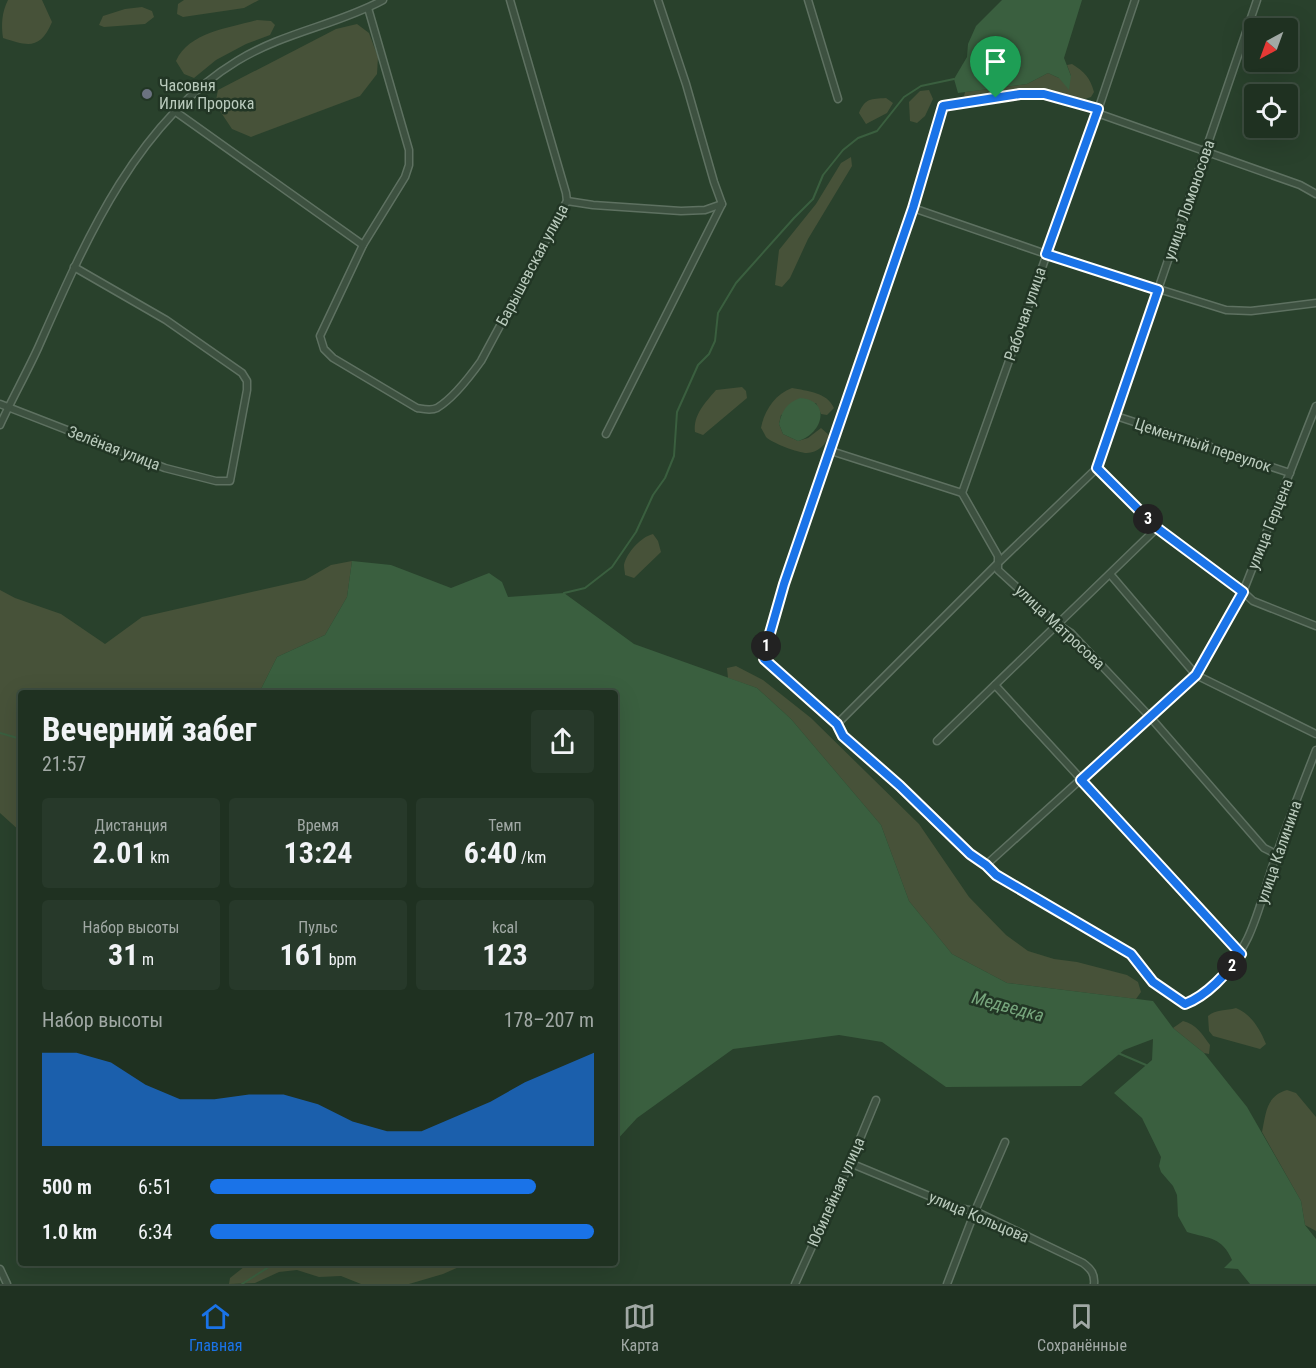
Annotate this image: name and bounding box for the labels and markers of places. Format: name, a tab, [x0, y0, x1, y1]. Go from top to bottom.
pin	[970, 36, 1021, 98]
place label: Часовня Илии Пророка	[159, 76, 254, 113]
marker: Часовня Илии Пророка	[140, 87, 154, 101]
pin: 3	[1133, 504, 1163, 534]
pin: 1	[751, 631, 781, 661]
pin: 2	[1217, 951, 1247, 981]

